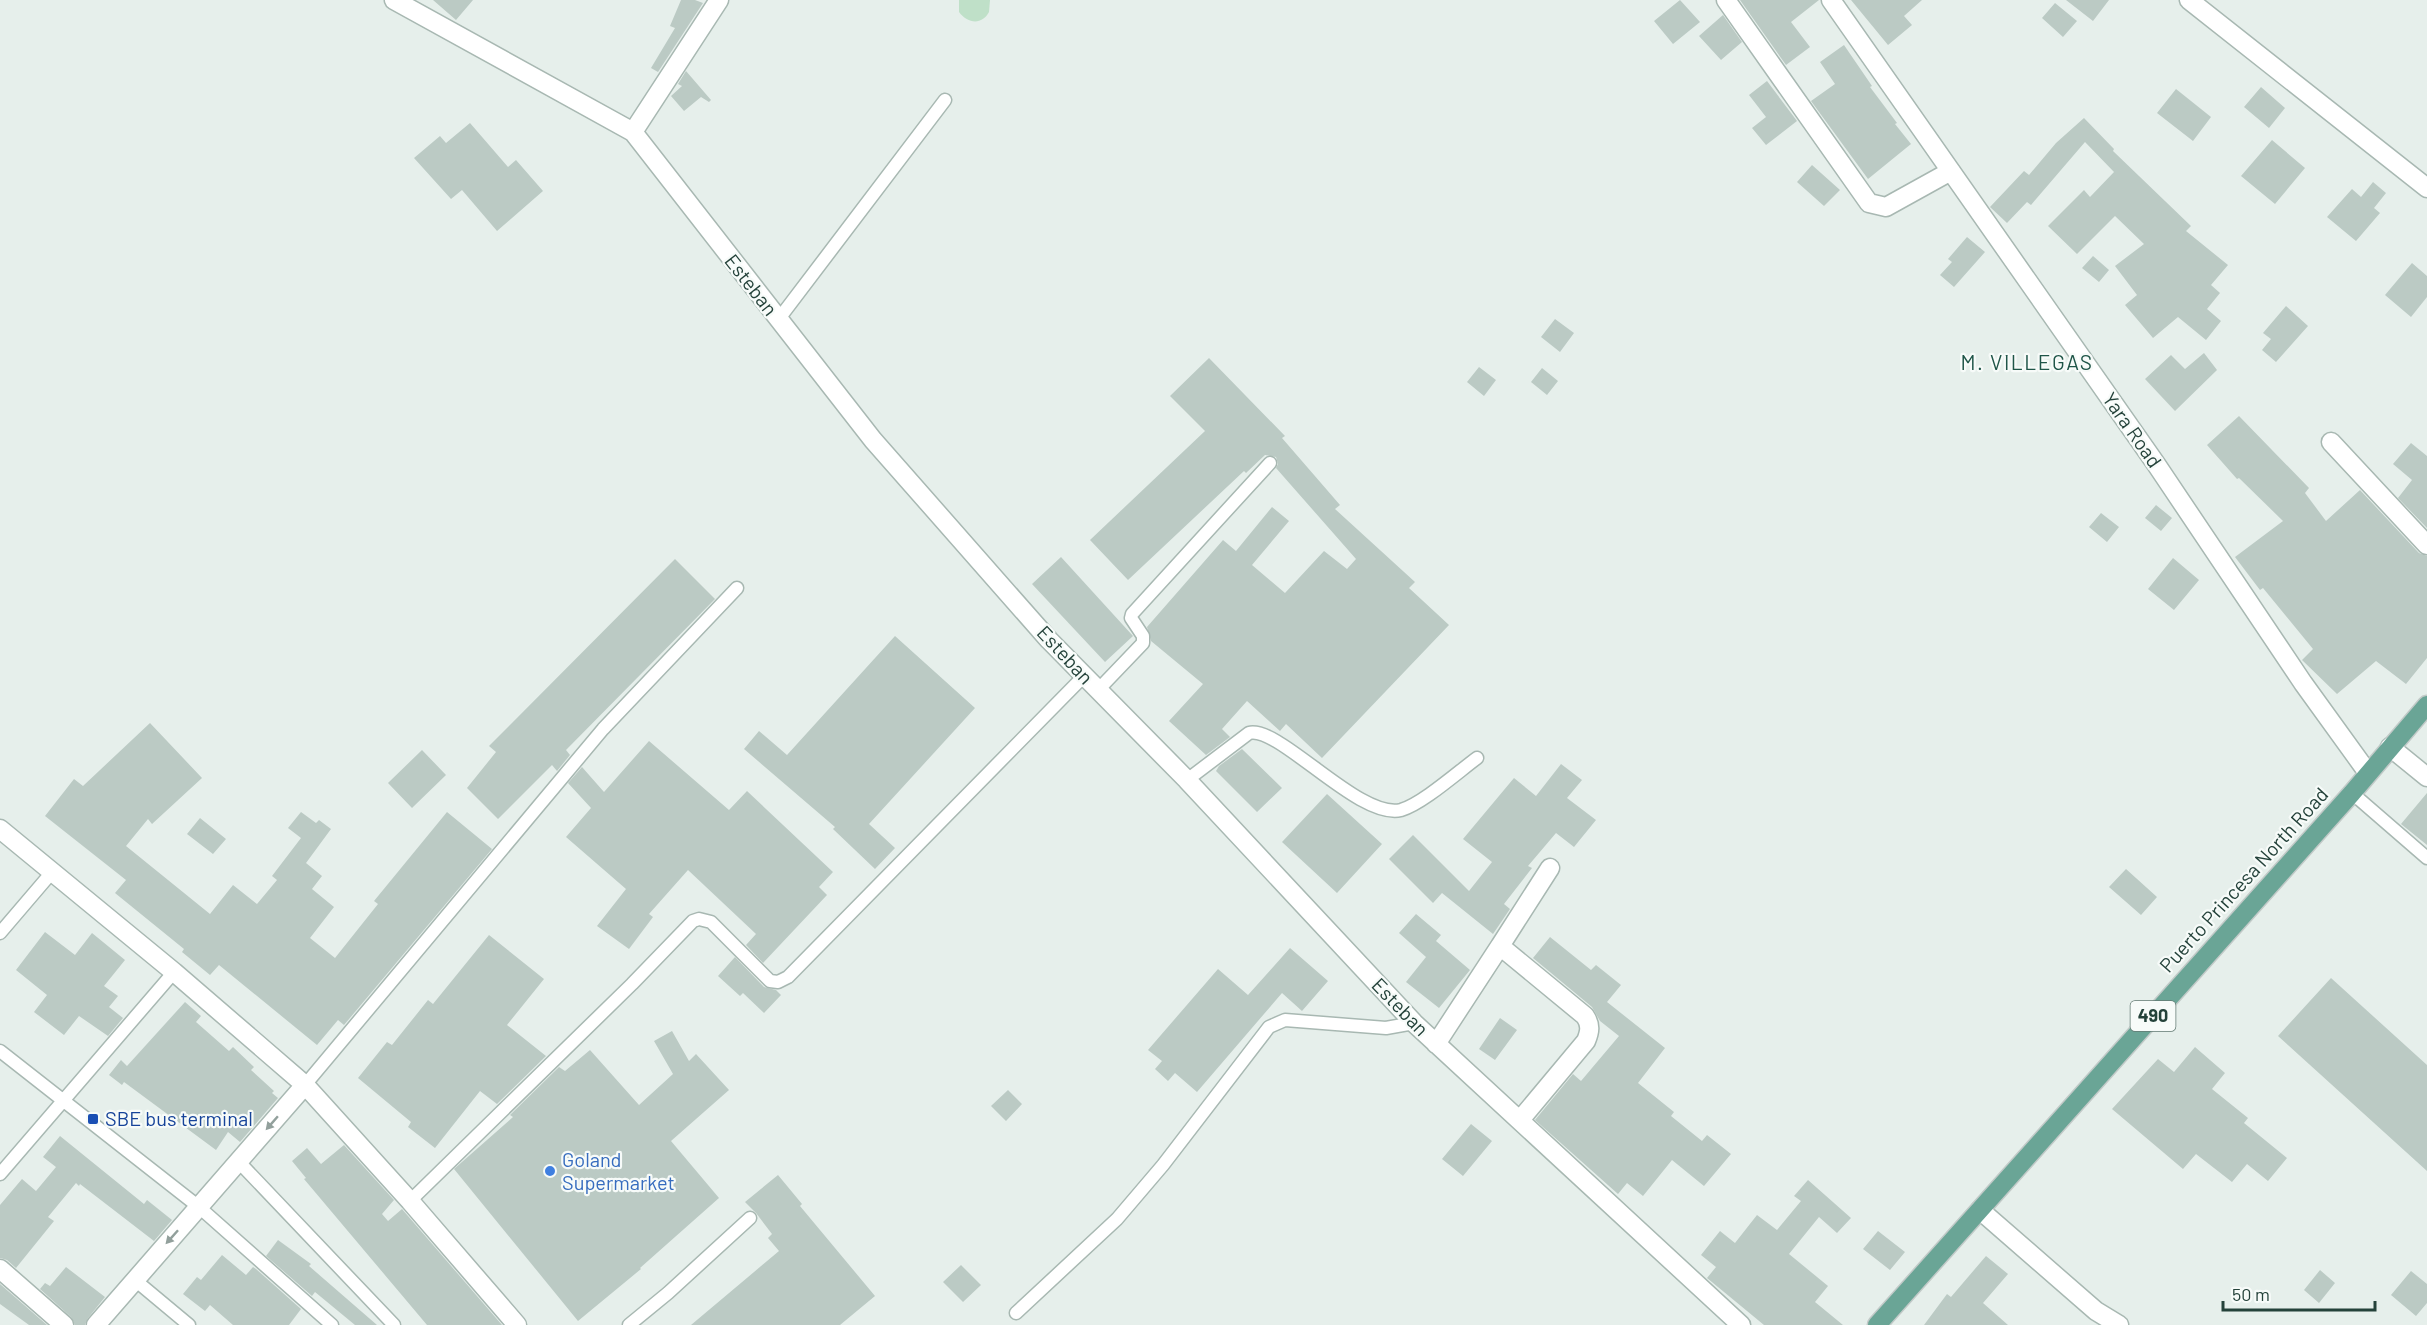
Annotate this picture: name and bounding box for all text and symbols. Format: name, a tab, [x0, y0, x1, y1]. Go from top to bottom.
street label: Esteban	[720, 249, 783, 320]
district label: M. VILLEGAS	[1960, 349, 2094, 374]
street label: Yara Road	[2098, 387, 2167, 472]
street label: Esteban	[1033, 620, 1099, 689]
street label: Puerto Princesa North Road	[2154, 782, 2333, 977]
street label: Esteban	[1367, 972, 1434, 1040]
road number: 490	[2130, 1001, 2176, 1031]
place label: SBE bus terminal	[105, 1106, 253, 1130]
marker: SBE bus terminal	[86, 1112, 100, 1126]
one-way arrow	[265, 1116, 279, 1131]
place label: Goland Supermarket	[562, 1147, 675, 1194]
marker: Goland Supermarket	[543, 1164, 557, 1178]
one-way arrow	[166, 1229, 179, 1244]
scale bar	[2223, 1274, 2374, 1312]
text: 50 m	[2232, 1283, 2270, 1305]

